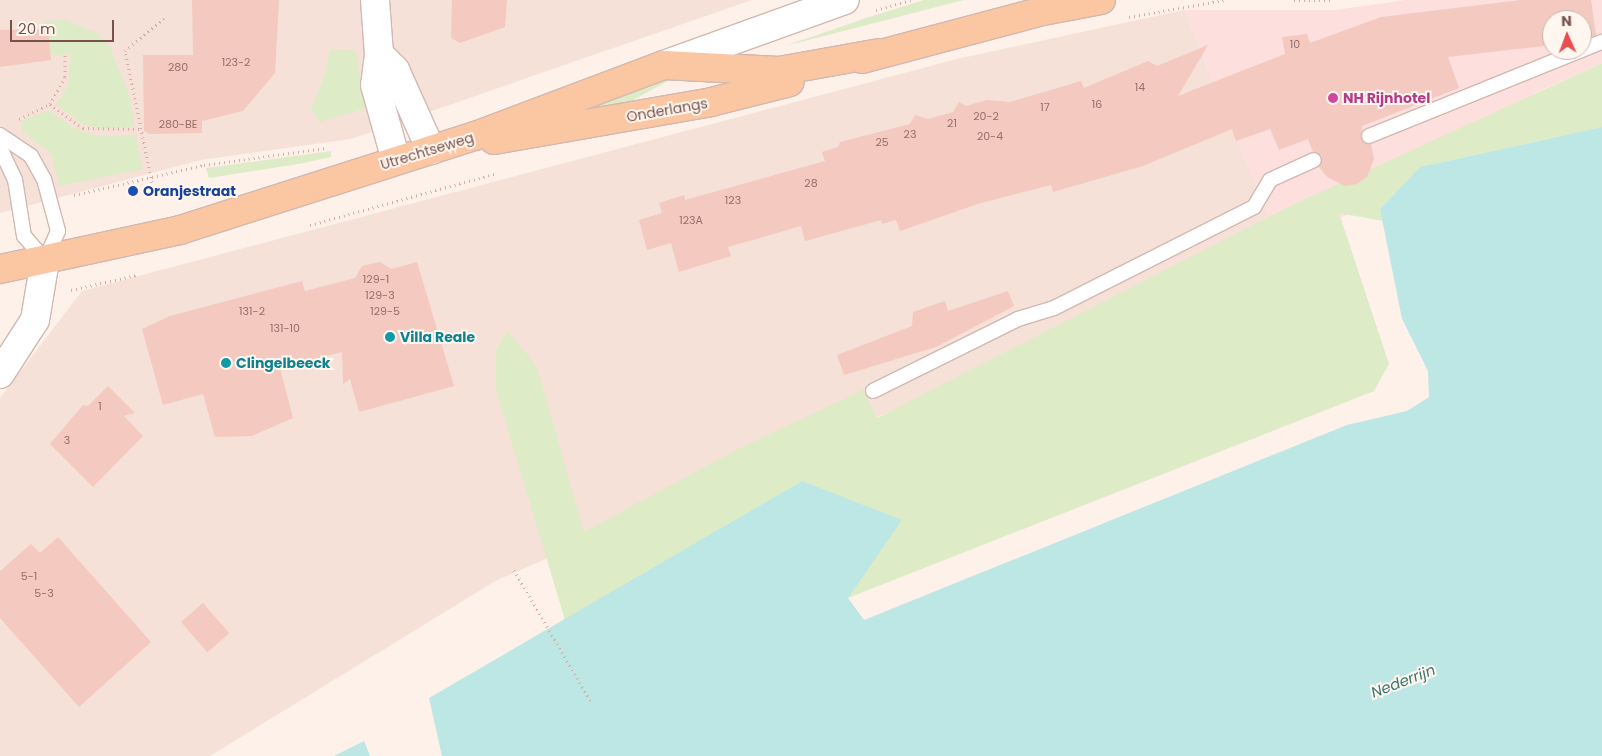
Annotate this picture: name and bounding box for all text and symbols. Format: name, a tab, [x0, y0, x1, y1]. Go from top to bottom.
scale bar	[12, 10, 116, 42]
north arrow	[1542, 10, 1592, 60]
text: N	[1561, 11, 1572, 31]
text: 20 m	[18, 18, 56, 39]
house number: 10	[1290, 37, 1300, 51]
house number: 123-2	[222, 55, 250, 69]
house number: 280	[168, 60, 188, 74]
house number: 14	[1135, 80, 1145, 94]
place label: NH Rijnhotel	[1343, 90, 1430, 106]
marker: NH Rijnhotel	[1327, 92, 1339, 104]
street label: Onderlangs	[625, 95, 709, 125]
house number: 16	[1092, 97, 1102, 111]
house number: 17	[1040, 100, 1050, 114]
house number: 20-2	[973, 109, 999, 123]
house number: 21	[947, 116, 957, 130]
house number: 280-BE	[159, 117, 197, 131]
house number: 23	[904, 127, 916, 141]
street label: Utrechtseweg	[378, 129, 476, 173]
house number: 20-4	[977, 129, 1003, 143]
house number: 25	[875, 135, 889, 149]
house number: 28	[804, 176, 818, 190]
place label: Oranjestraat	[143, 183, 236, 199]
marker: Oranjestraat	[127, 185, 139, 197]
house number: 123	[725, 193, 741, 207]
house number: 123A	[679, 213, 703, 227]
house number: 129-1	[363, 272, 389, 286]
house number: 129-3	[365, 288, 395, 302]
house number: 131-2	[239, 304, 265, 318]
house number: 129-5	[370, 304, 400, 318]
house number: 131-10	[270, 321, 300, 335]
place label: Villa Reale	[400, 329, 475, 345]
marker: Villa Reale	[384, 331, 396, 343]
place label: Clingelbeeck	[236, 355, 330, 371]
marker: Clingelbeeck	[220, 357, 232, 369]
house number: 1	[98, 399, 102, 413]
house number: 3	[64, 433, 70, 447]
house number: 5-1	[21, 569, 37, 583]
house number: 5-3	[34, 586, 54, 600]
water label: Nederrijn	[1368, 661, 1438, 701]

